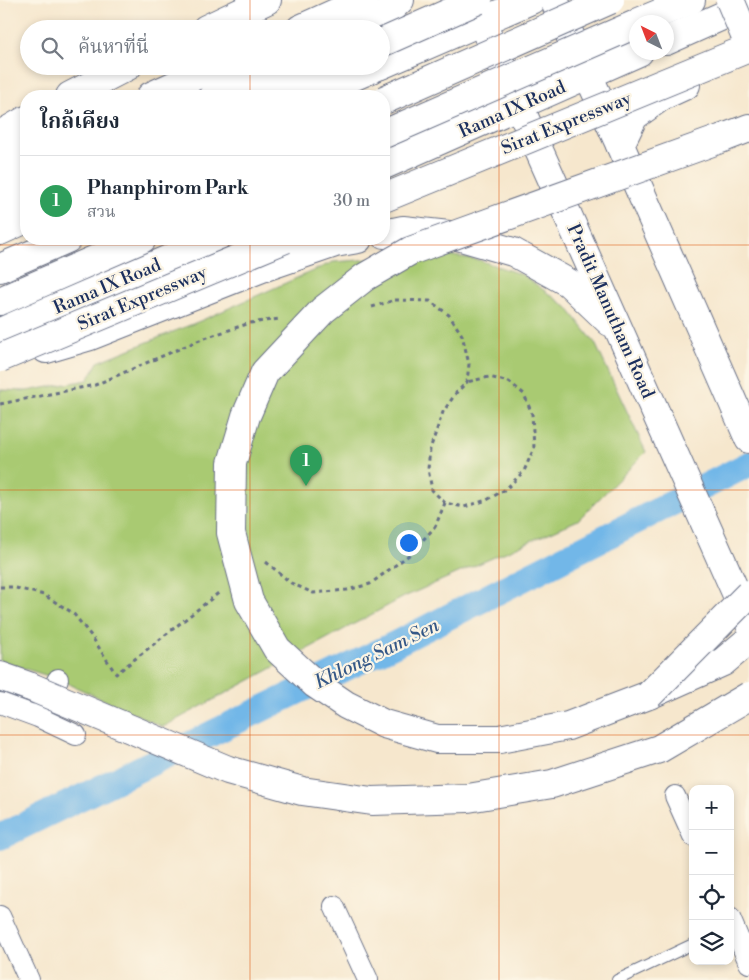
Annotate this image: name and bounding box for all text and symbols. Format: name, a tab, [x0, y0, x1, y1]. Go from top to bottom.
north arrow	[629, 15, 674, 60]
search box	[20, 20, 390, 75]
icon: search	[38, 34, 66, 62]
text: ค้นหาที่นี่	[78, 35, 149, 59]
street label: Rama IX Road	[455, 75, 570, 143]
street label: Sirat Expressway	[498, 87, 635, 160]
text: ใกล้เคียง	[40, 109, 120, 135]
text: Phanphirom Park	[87, 176, 248, 200]
text: 1	[52, 191, 60, 211]
text: 30 m	[333, 191, 370, 211]
text: สวน	[87, 202, 116, 222]
street label: Pradit Manutham Road	[562, 220, 660, 403]
street label: Rama IX Road	[50, 253, 165, 320]
street label: Sirat Expressway	[74, 261, 211, 336]
pin: 1	[290, 445, 322, 486]
your location	[396, 530, 422, 556]
water label: Khlong Sam Sen	[310, 613, 443, 695]
map controls	[689, 785, 734, 965]
button: +	[689, 785, 734, 830]
button: −	[689, 830, 734, 875]
button: locate	[689, 875, 734, 920]
button: layers	[689, 920, 734, 965]

